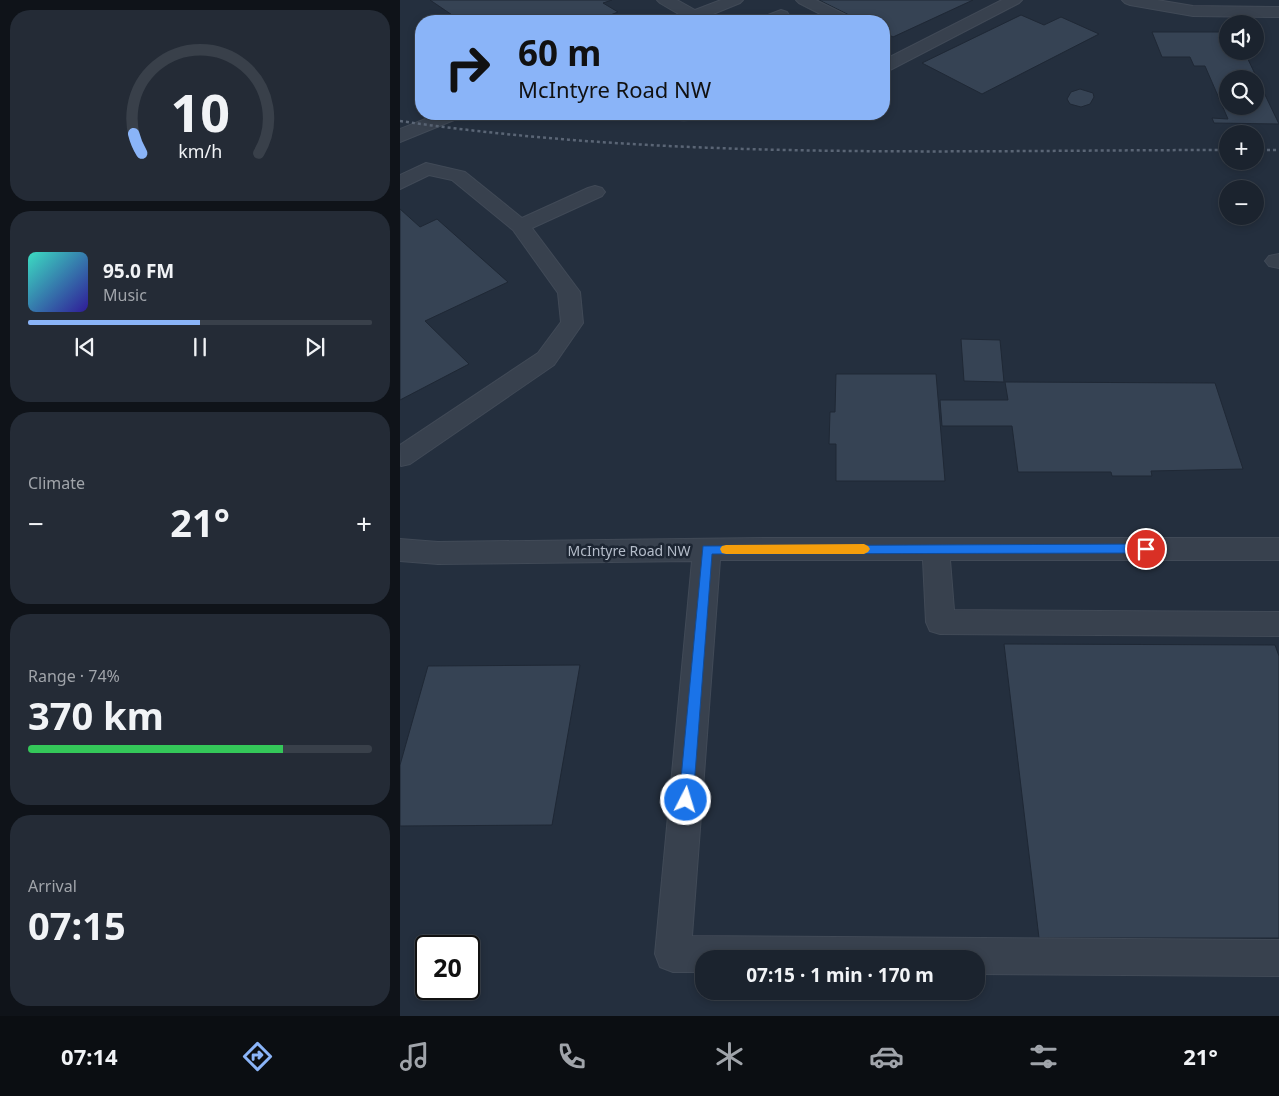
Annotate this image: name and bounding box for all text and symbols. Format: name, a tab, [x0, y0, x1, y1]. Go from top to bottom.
map controls	[1219, 15, 1264, 225]
button: sound	[1219, 15, 1264, 60]
text: 60 m	[518, 29, 601, 76]
icon: right	[435, 35, 500, 100]
button: search	[1219, 70, 1264, 115]
text: McIntyre Road NW	[518, 74, 711, 104]
text: 10	[170, 76, 230, 147]
button: +	[1219, 125, 1264, 170]
text: km/h	[178, 139, 222, 163]
button: −	[1219, 180, 1264, 225]
text: 95.0 FM	[103, 258, 174, 284]
text: Music	[103, 284, 147, 306]
icon: previous	[71, 333, 99, 361]
icon: pause	[186, 333, 214, 361]
icon: next	[301, 333, 329, 361]
text: Climate	[28, 472, 85, 494]
text: 21°	[170, 496, 230, 548]
text: −	[28, 504, 44, 542]
text: +	[356, 504, 372, 542]
pin	[1125, 528, 1167, 570]
icon: arrive	[1132, 535, 1160, 563]
street label: McIntyre Road NW	[568, 541, 691, 560]
text: Range · 74%	[28, 665, 120, 687]
text: 370 km	[28, 689, 164, 741]
position arrow	[659, 773, 711, 825]
text: Arrival	[28, 875, 77, 897]
text: 07:15	[28, 899, 126, 951]
speed limit sign: 20	[415, 935, 480, 1000]
text: 07:15 · 1 min · 170 m	[746, 962, 934, 988]
icon: directions	[240, 1039, 275, 1074]
icon: music	[397, 1039, 432, 1074]
icon: phone	[554, 1039, 589, 1074]
icon: climate	[712, 1039, 747, 1074]
icon: car	[869, 1039, 904, 1074]
icon: filters	[1026, 1039, 1061, 1074]
text: 07:14	[61, 1041, 118, 1071]
text: 21°	[1183, 1041, 1218, 1071]

